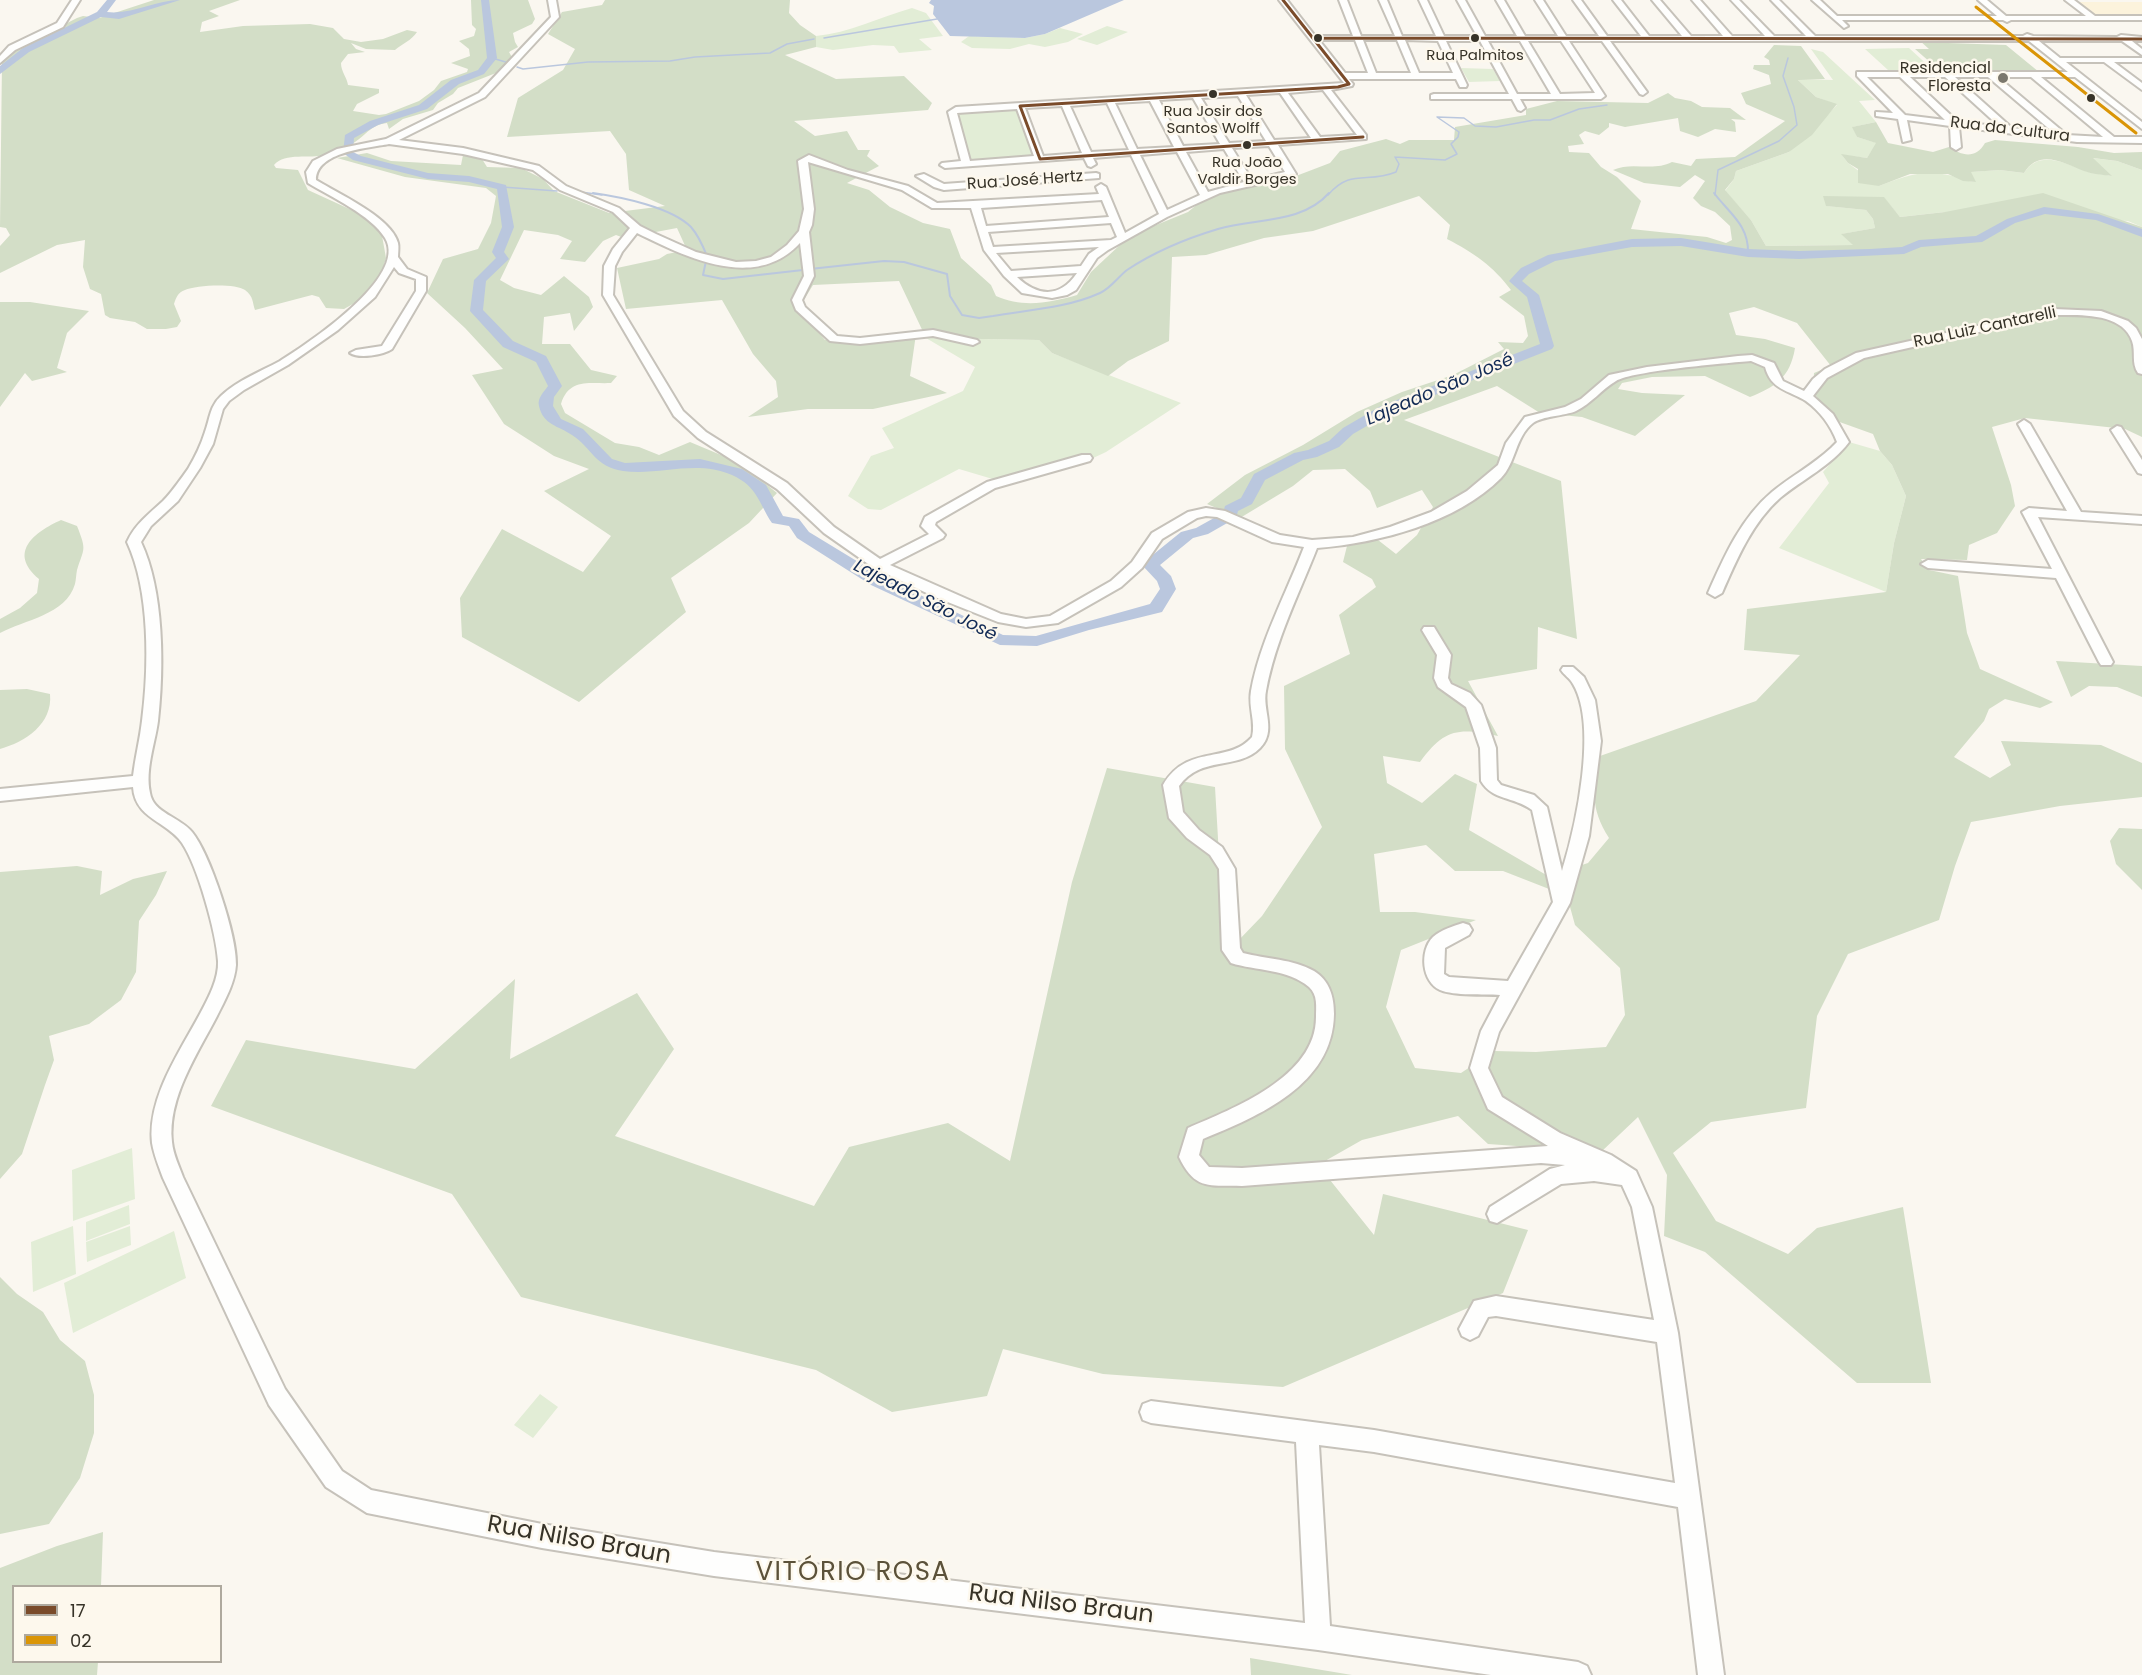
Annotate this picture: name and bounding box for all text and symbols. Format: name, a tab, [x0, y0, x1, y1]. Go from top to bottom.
unlabelled marker	[1312, 32, 1324, 44]
marker: Rua Palmitos	[1469, 32, 1481, 44]
place label: Rua Palmitos	[1426, 47, 1524, 65]
place label: Residencial Floresta	[1900, 59, 1991, 97]
marker: Residencial Floresta	[1996, 71, 2010, 85]
marker: Rua Josir dos Santos Wolff	[1207, 88, 1219, 100]
unlabelled marker	[2085, 92, 2097, 104]
place label: Rua Josir dos Santos Wolff	[1163, 103, 1263, 138]
street label: Rua da Cultura	[1949, 113, 2071, 147]
marker: Rua João Valdir Borges	[1241, 139, 1253, 151]
place label: Rua João Valdir Borges	[1197, 154, 1297, 189]
street label: Rua José Hertz	[966, 167, 1084, 195]
street label: Rua Luiz Cantarelli	[1912, 303, 2058, 353]
water label: Lajeado São José	[1363, 349, 1517, 431]
water label: Lajeado São José	[850, 556, 1000, 646]
street label: Rua Nilso Braun	[485, 1511, 673, 1571]
district label: VITÓRIO ROSA	[755, 1557, 951, 1589]
street label: Rua Nilso Braun	[967, 1579, 1155, 1631]
legend	[12, 1585, 222, 1663]
text: 17	[70, 1598, 86, 1623]
text: 02	[70, 1628, 92, 1653]

